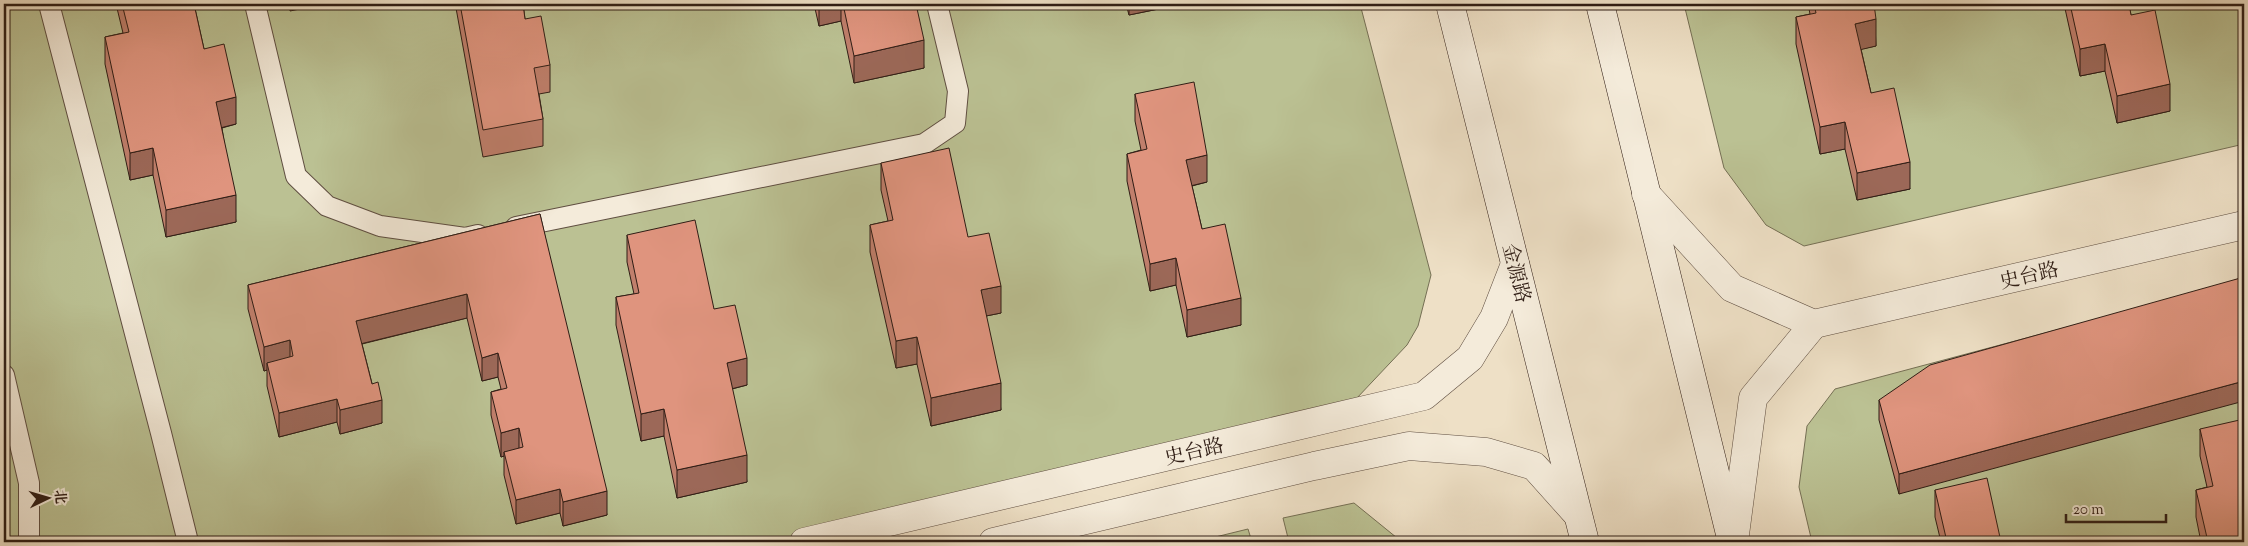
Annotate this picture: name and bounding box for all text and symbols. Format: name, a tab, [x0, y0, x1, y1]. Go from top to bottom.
street label: 金源路	[1493, 241, 1536, 306]
street label: 史台路	[1997, 257, 2062, 298]
street label: 史台路	[1162, 433, 1227, 474]
north arrow	[22, 474, 72, 524]
text: 北	[48, 489, 70, 505]
scale bar	[2066, 491, 2166, 523]
text: 20 m	[2073, 500, 2104, 521]

